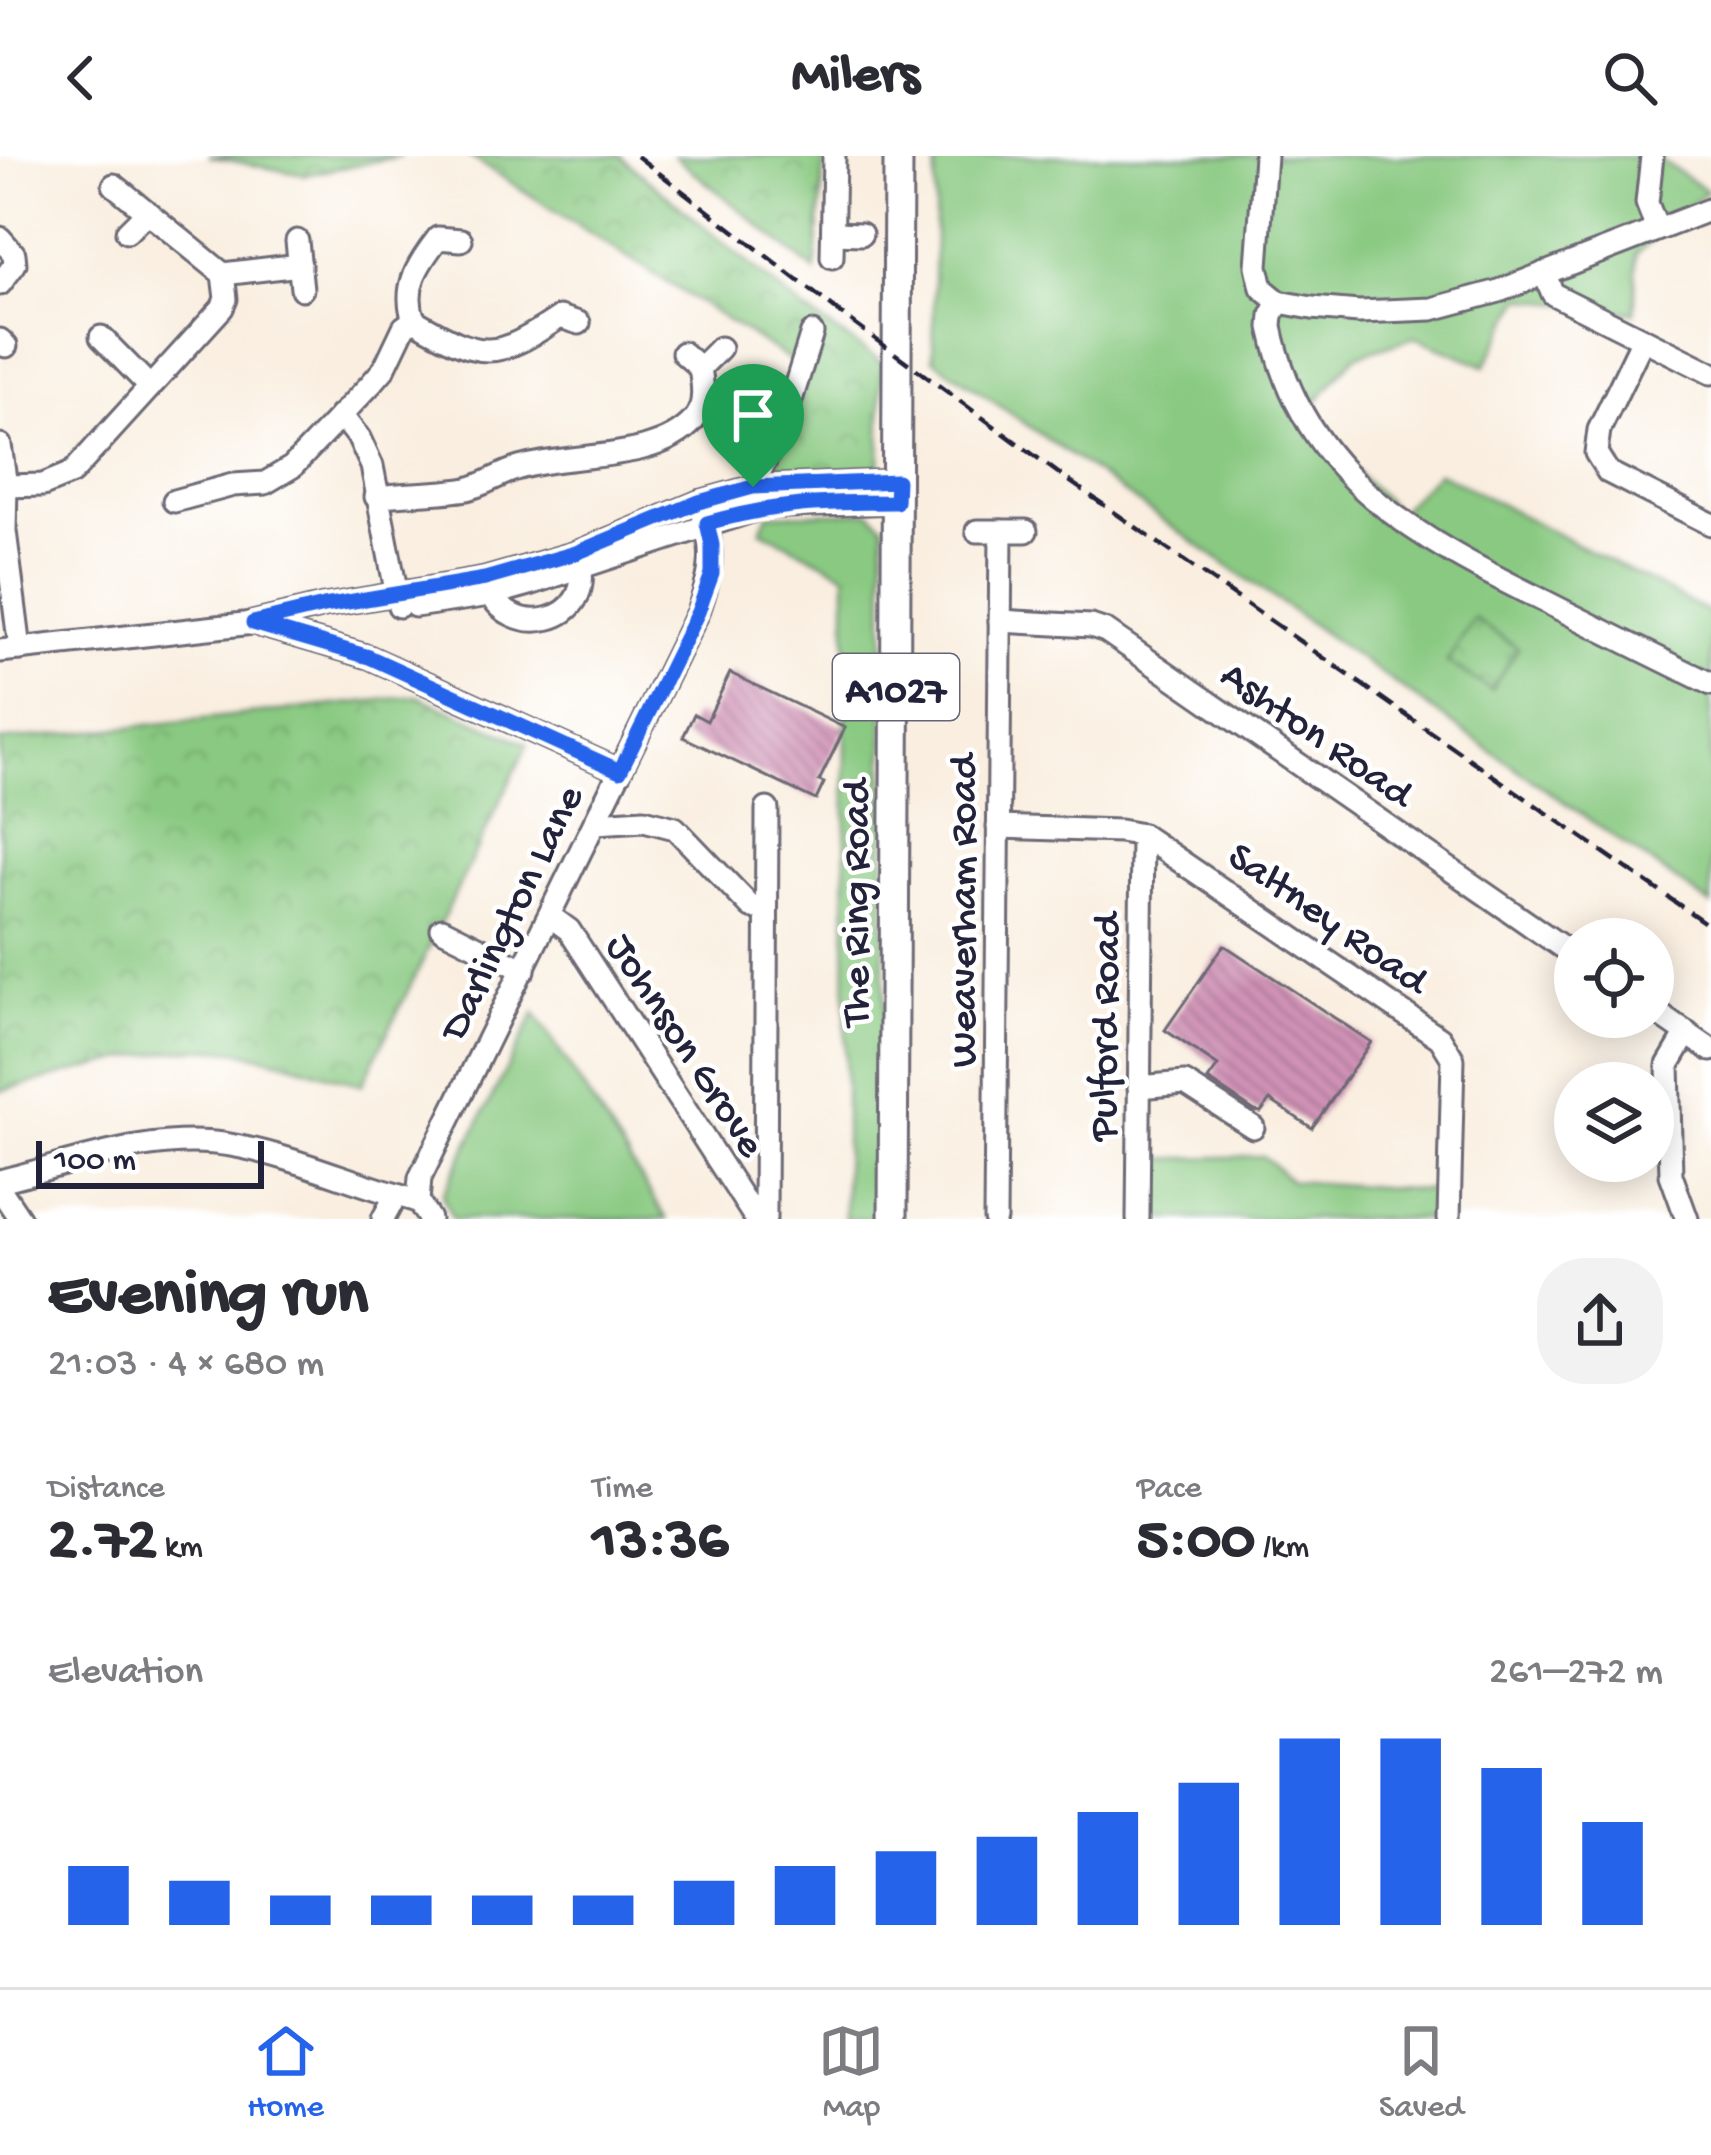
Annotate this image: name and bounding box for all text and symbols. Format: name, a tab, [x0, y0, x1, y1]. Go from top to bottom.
icon: back	[48, 45, 114, 111]
icon: search	[1597, 45, 1663, 111]
text: Milers	[792, 46, 919, 110]
pin	[702, 364, 804, 487]
icon: arrive	[720, 382, 786, 448]
street label: Ashton Road	[1209, 653, 1423, 823]
road number: A1027	[833, 654, 959, 720]
street label: Weaverham Road	[942, 751, 991, 1068]
street label: The Ring Road	[835, 776, 884, 1028]
street label: Darlington Lane	[431, 778, 598, 1052]
street label: Saltney Road	[1216, 834, 1438, 1010]
street label: Pulford Road	[1082, 909, 1135, 1144]
map controls	[1554, 918, 1674, 1182]
button: locate	[1554, 918, 1674, 1038]
street label: Johnson Grove	[592, 926, 774, 1169]
button: layers	[1554, 1062, 1674, 1182]
scale bar	[36, 1135, 264, 1188]
text: 100 m	[54, 1143, 136, 1181]
button: share	[1537, 1258, 1663, 1384]
text: Evening run	[48, 1259, 368, 1337]
text: 21:03 · 4 × 680 m	[48, 1343, 324, 1389]
text: Distance	[48, 1471, 165, 1509]
text: Time	[592, 1471, 653, 1509]
text: Pace	[1137, 1471, 1201, 1509]
text: 2.72	[48, 1509, 157, 1579]
text: 13:36	[592, 1509, 728, 1579]
text: 5:00	[1137, 1509, 1255, 1579]
text: km	[157, 1530, 203, 1568]
text: /km	[1255, 1530, 1309, 1568]
text: Elevation	[48, 1651, 203, 1697]
text: 261–272 m	[1489, 1651, 1663, 1697]
tab: Home	[247, 2018, 324, 2128]
tab: Map	[818, 2018, 884, 2128]
tab: Saved	[1379, 2018, 1464, 2128]

